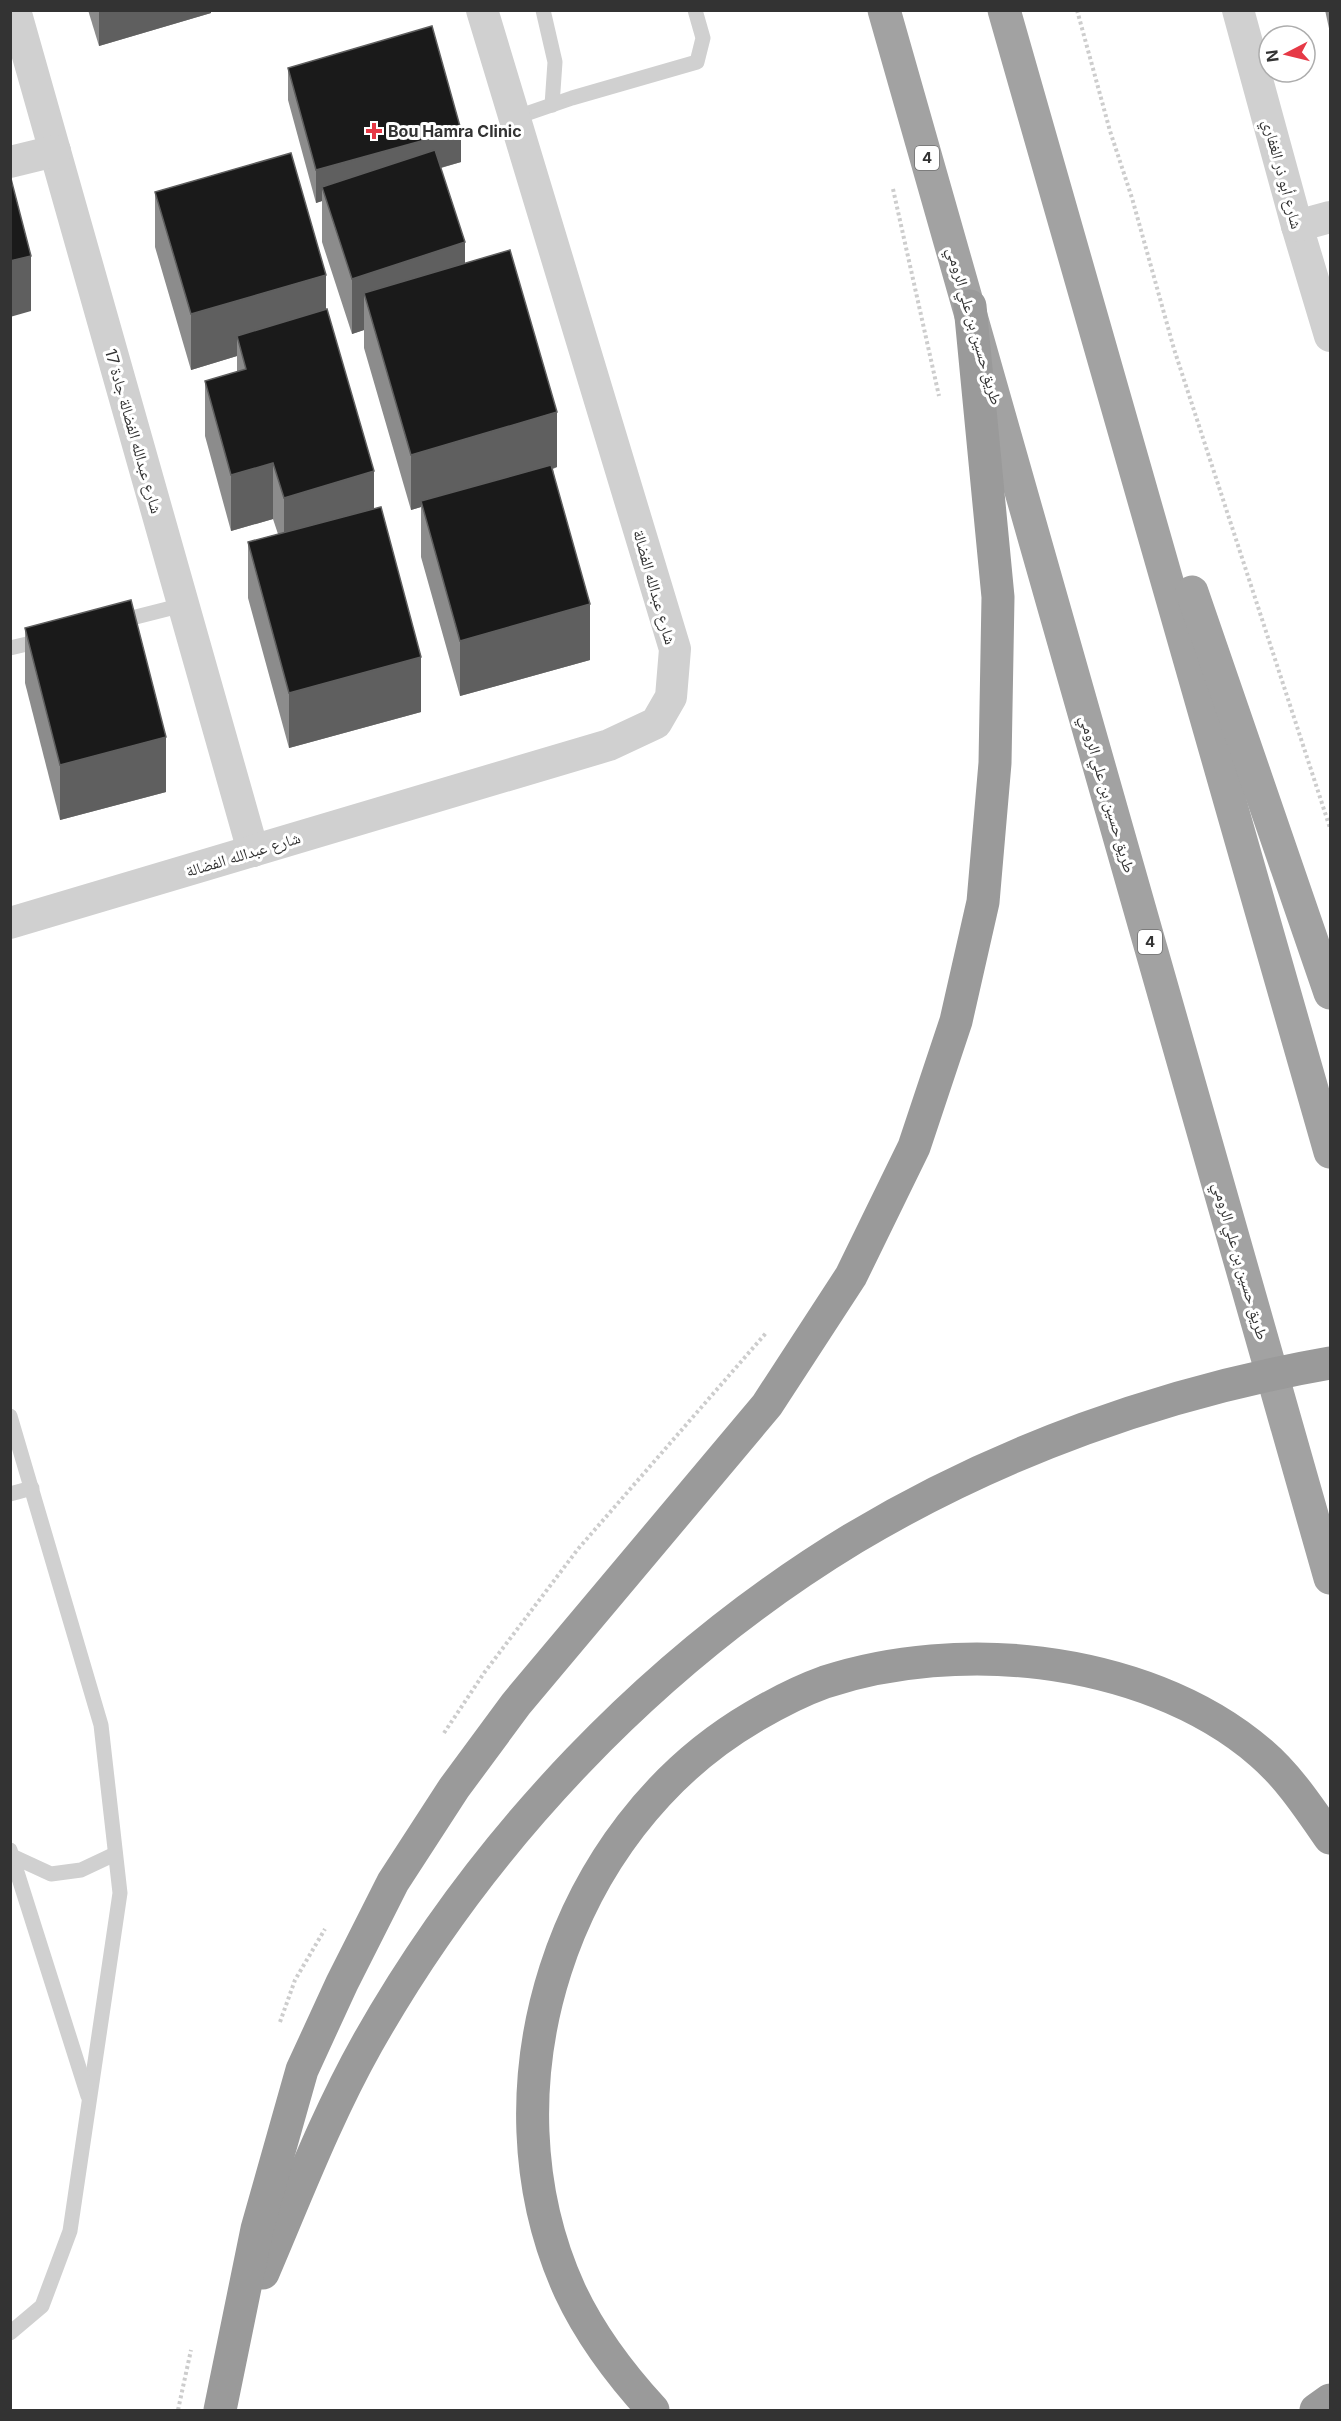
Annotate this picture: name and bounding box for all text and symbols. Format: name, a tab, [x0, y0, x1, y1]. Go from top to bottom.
north arrow	[1257, 24, 1317, 84]
text: N	[1261, 49, 1283, 63]
street label: شارع أبو ذر الغفاري	[1256, 117, 1307, 232]
place label: Bou Hamra Clinic	[388, 121, 522, 141]
marker: Bou Hamra Clinic	[365, 122, 383, 140]
road number: 4	[915, 146, 939, 170]
street label: طريق حسين بن علي الرومي	[940, 245, 1007, 408]
street label: شارع عبدالله الفضالة جادة 17	[100, 346, 167, 516]
street label: شارع عبدالله الفضالة	[628, 527, 681, 647]
street label: طريق حسين بن علي الرومي	[1073, 713, 1140, 876]
street label: شارع عبدالله الفضالة	[183, 827, 303, 882]
road number: 4	[1138, 930, 1162, 954]
street label: طريق حسين بن علي الرومي	[1206, 1180, 1273, 1343]

